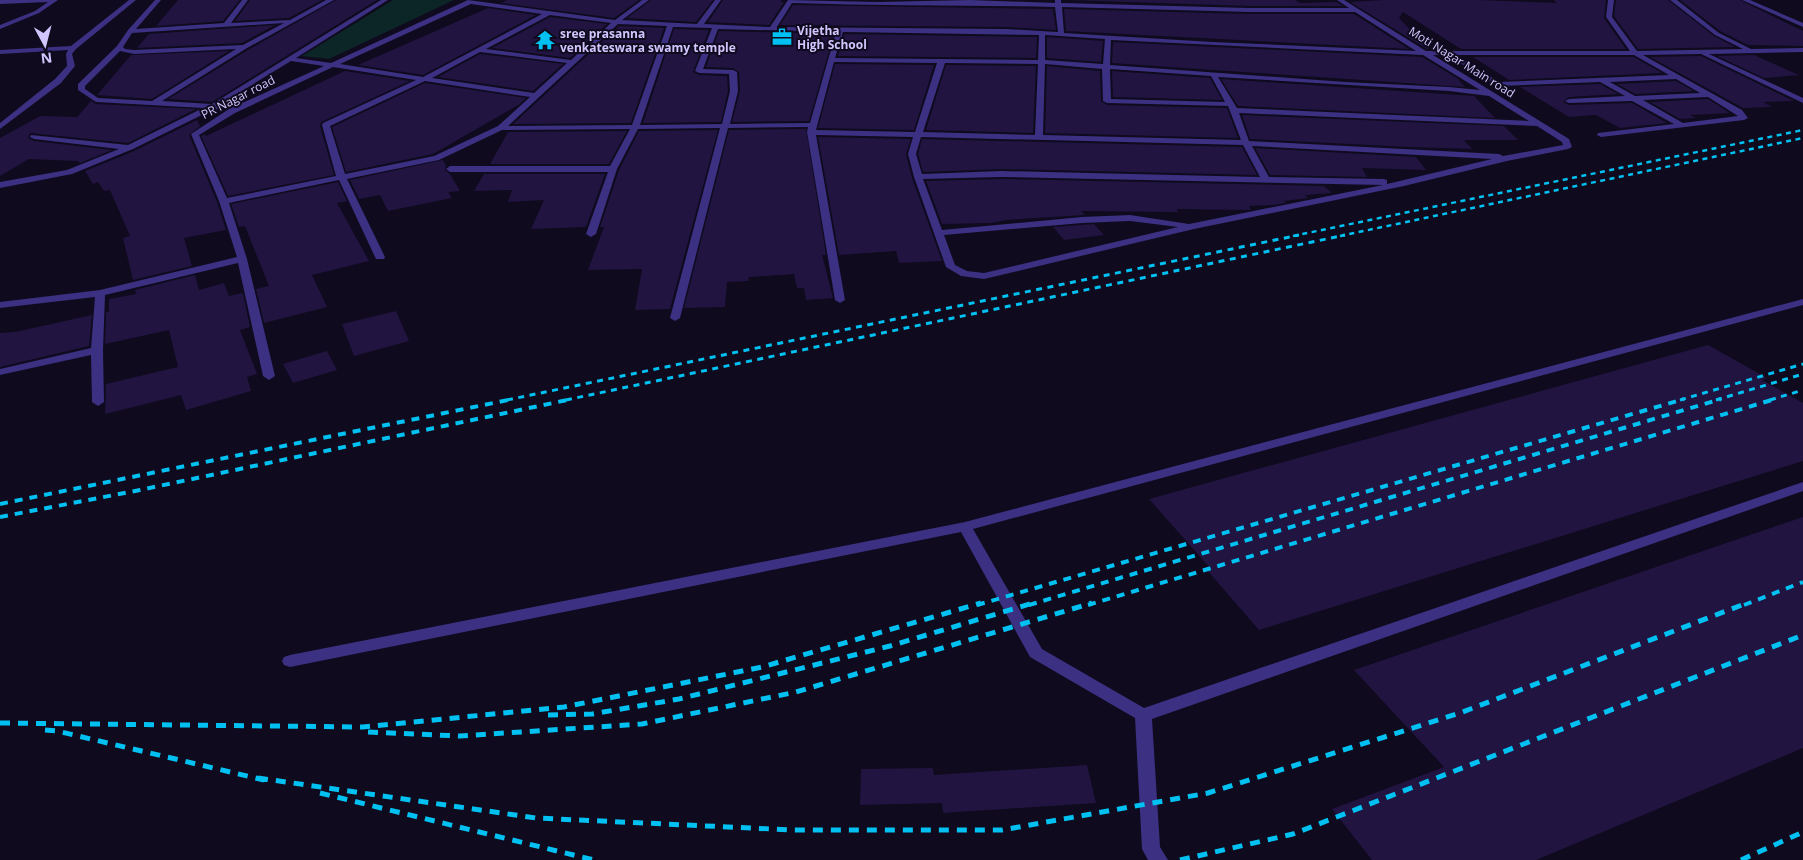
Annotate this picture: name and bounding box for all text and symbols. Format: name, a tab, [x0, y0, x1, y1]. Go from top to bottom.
north arrow	[20, 20, 70, 70]
place label: Vijetha High School	[797, 22, 867, 53]
street label: Moti Nagar Main road	[1406, 22, 1518, 102]
place label: sree prasanna venkateswara swamy temple	[560, 25, 736, 56]
office icon: Vijetha High School	[771, 26, 793, 48]
temple icon: sree prasanna venkateswara swamy temple	[534, 29, 556, 51]
text: N	[40, 48, 53, 69]
street label: PR Nagar road	[198, 71, 278, 123]

